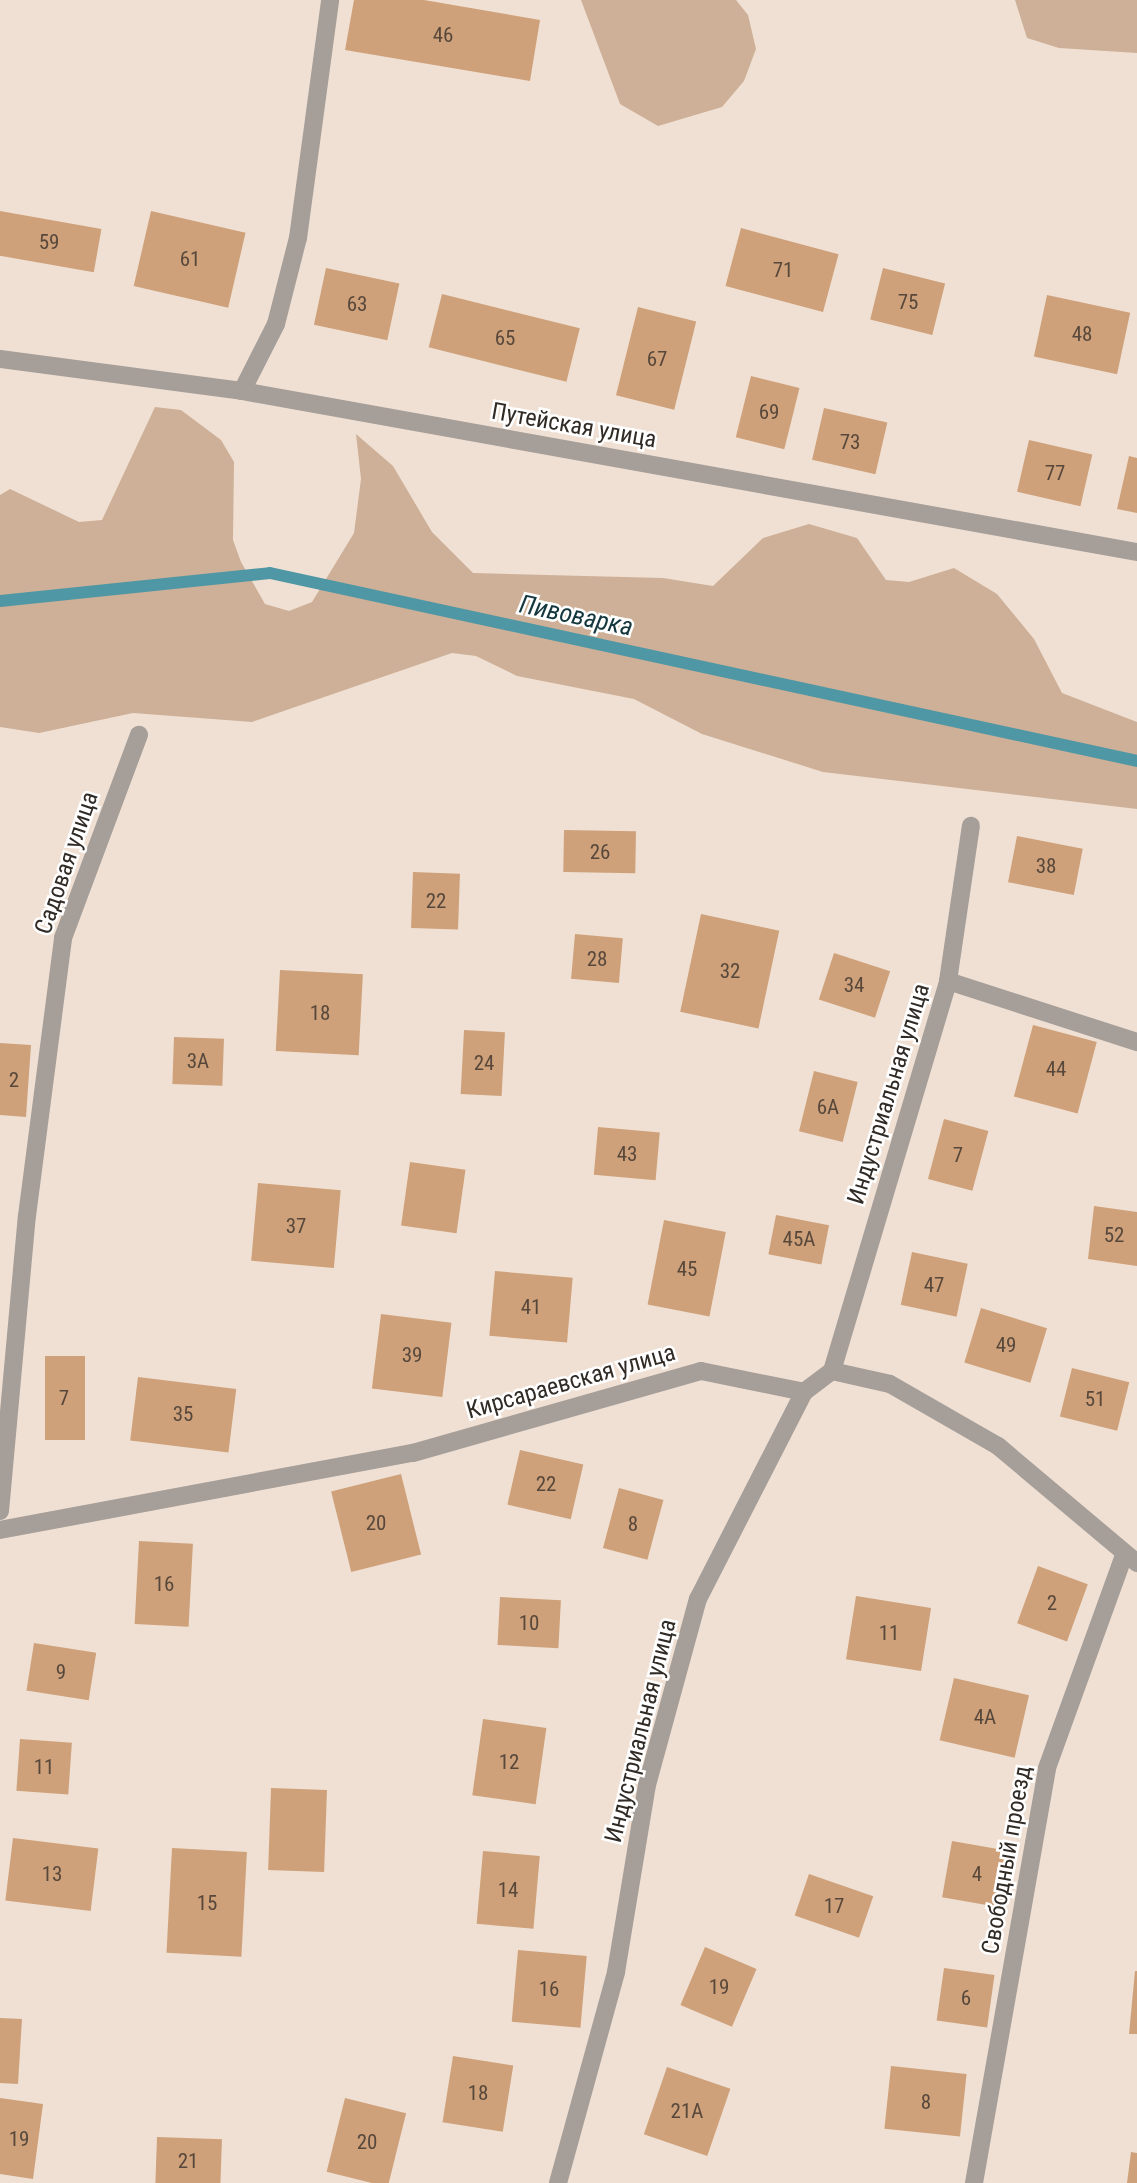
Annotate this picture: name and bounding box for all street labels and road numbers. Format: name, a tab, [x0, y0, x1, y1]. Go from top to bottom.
street label: Путейская улица	[489, 397, 659, 455]
street label: Садовая улица	[29, 788, 105, 938]
street label: Индустриальная улица	[842, 980, 936, 1208]
street label: Кирсараевская улица	[463, 1338, 679, 1426]
street label: Индустриальная улица	[599, 1616, 683, 1846]
street label: Свободный проезд	[976, 1764, 1038, 1956]

